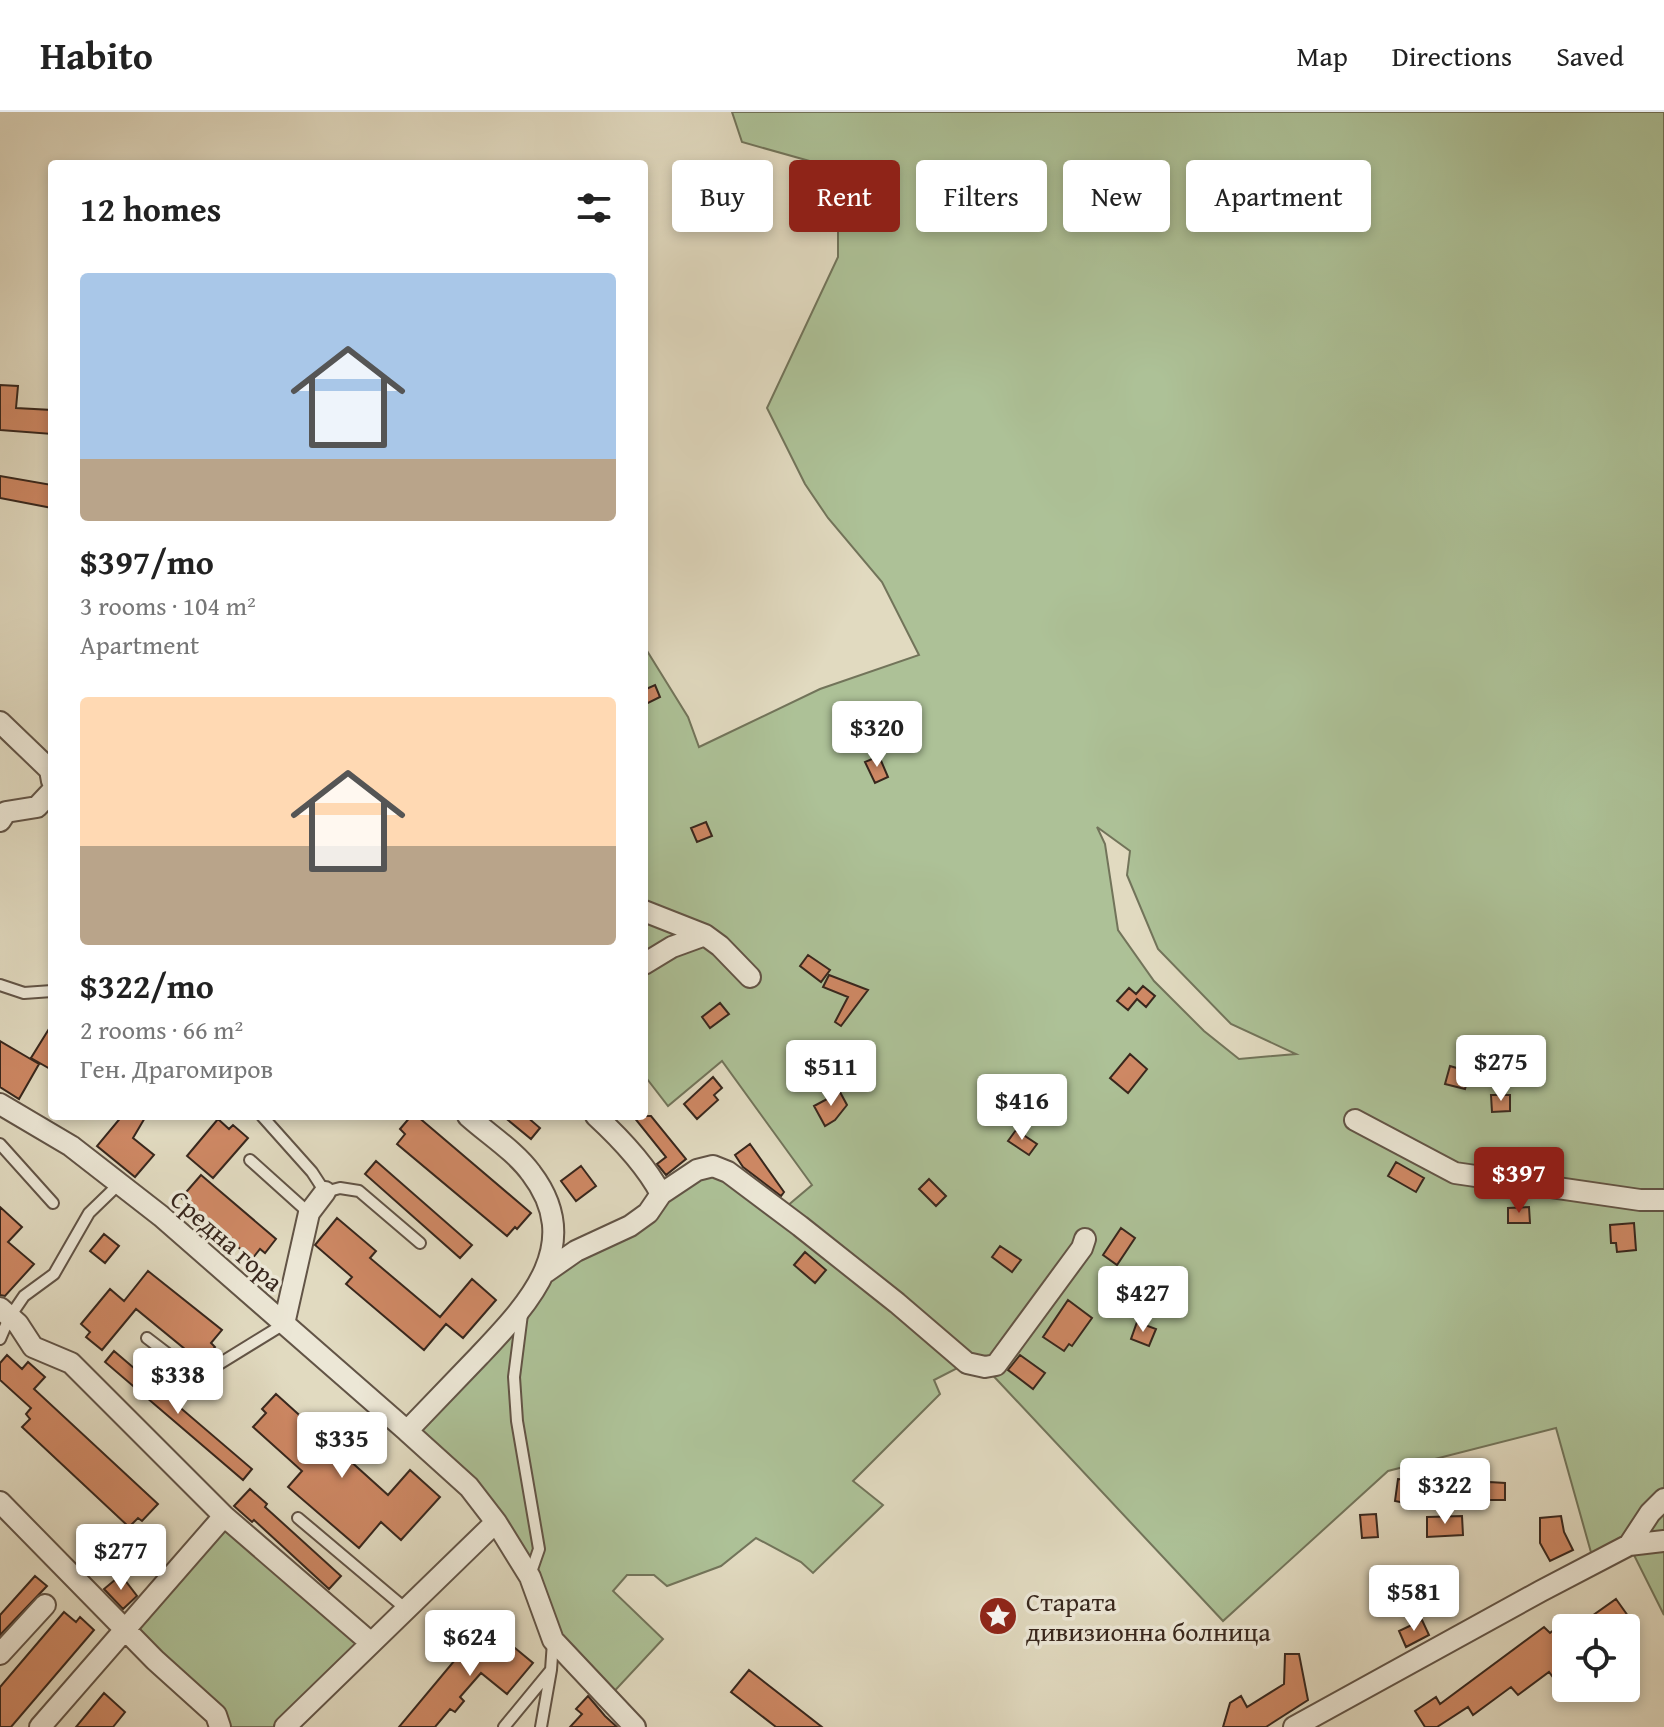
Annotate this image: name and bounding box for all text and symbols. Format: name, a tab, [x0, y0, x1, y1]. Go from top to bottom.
text: Habito	[40, 27, 153, 83]
text: Map	[1296, 35, 1348, 76]
text: Directions	[1392, 35, 1512, 76]
text: Saved	[1556, 35, 1624, 76]
chip: Buy	[672, 160, 773, 232]
chip: Rent	[789, 160, 900, 232]
chip: Filters	[916, 160, 1047, 232]
chip: New	[1063, 160, 1170, 232]
chip: Apartment	[1186, 160, 1371, 232]
text: 12 homes	[80, 184, 221, 233]
icon: filters	[572, 186, 616, 230]
icon: home	[276, 325, 420, 469]
text: $397/mo	[80, 537, 214, 586]
text: 3 rooms · 104 m²	[80, 586, 256, 625]
text: Apartment	[80, 625, 199, 664]
pin: $320	[830, 701, 924, 769]
text: $320	[850, 707, 904, 746]
icon: home	[276, 749, 420, 893]
text: $322/mo	[80, 961, 214, 1010]
text: 2 rooms · 66 m²	[80, 1010, 243, 1049]
pin: $275	[1454, 1035, 1548, 1103]
pin: $511	[784, 1040, 878, 1108]
text: $275	[1474, 1041, 1528, 1080]
text: $511	[804, 1046, 858, 1085]
text: Ген. Драгомиров	[80, 1049, 273, 1088]
pin: $416	[975, 1074, 1069, 1142]
text: $416	[995, 1080, 1049, 1119]
pin: $397	[1472, 1147, 1566, 1215]
text: $397	[1492, 1153, 1546, 1192]
street label: Средна гора	[162, 1180, 292, 1301]
pin: $427	[1096, 1266, 1190, 1334]
text: $427	[1116, 1272, 1170, 1311]
pin: $338	[131, 1348, 225, 1416]
text: $338	[151, 1354, 205, 1393]
pin: $335	[295, 1412, 389, 1480]
text: $335	[315, 1418, 369, 1457]
pin: $322	[1398, 1458, 1492, 1526]
text: $322	[1418, 1464, 1472, 1503]
pin: $277	[74, 1524, 168, 1592]
text: $277	[94, 1530, 148, 1569]
pin: $581	[1367, 1565, 1461, 1633]
text: $581	[1387, 1571, 1441, 1610]
place label: Старата дивизионна болница	[1026, 1582, 1271, 1651]
place icon: Старата дивизионна болница	[977, 1595, 1019, 1637]
pin: $624	[423, 1610, 517, 1678]
map controls	[1552, 1614, 1640, 1702]
button: locate	[1552, 1614, 1640, 1702]
text: $624	[443, 1616, 497, 1655]

